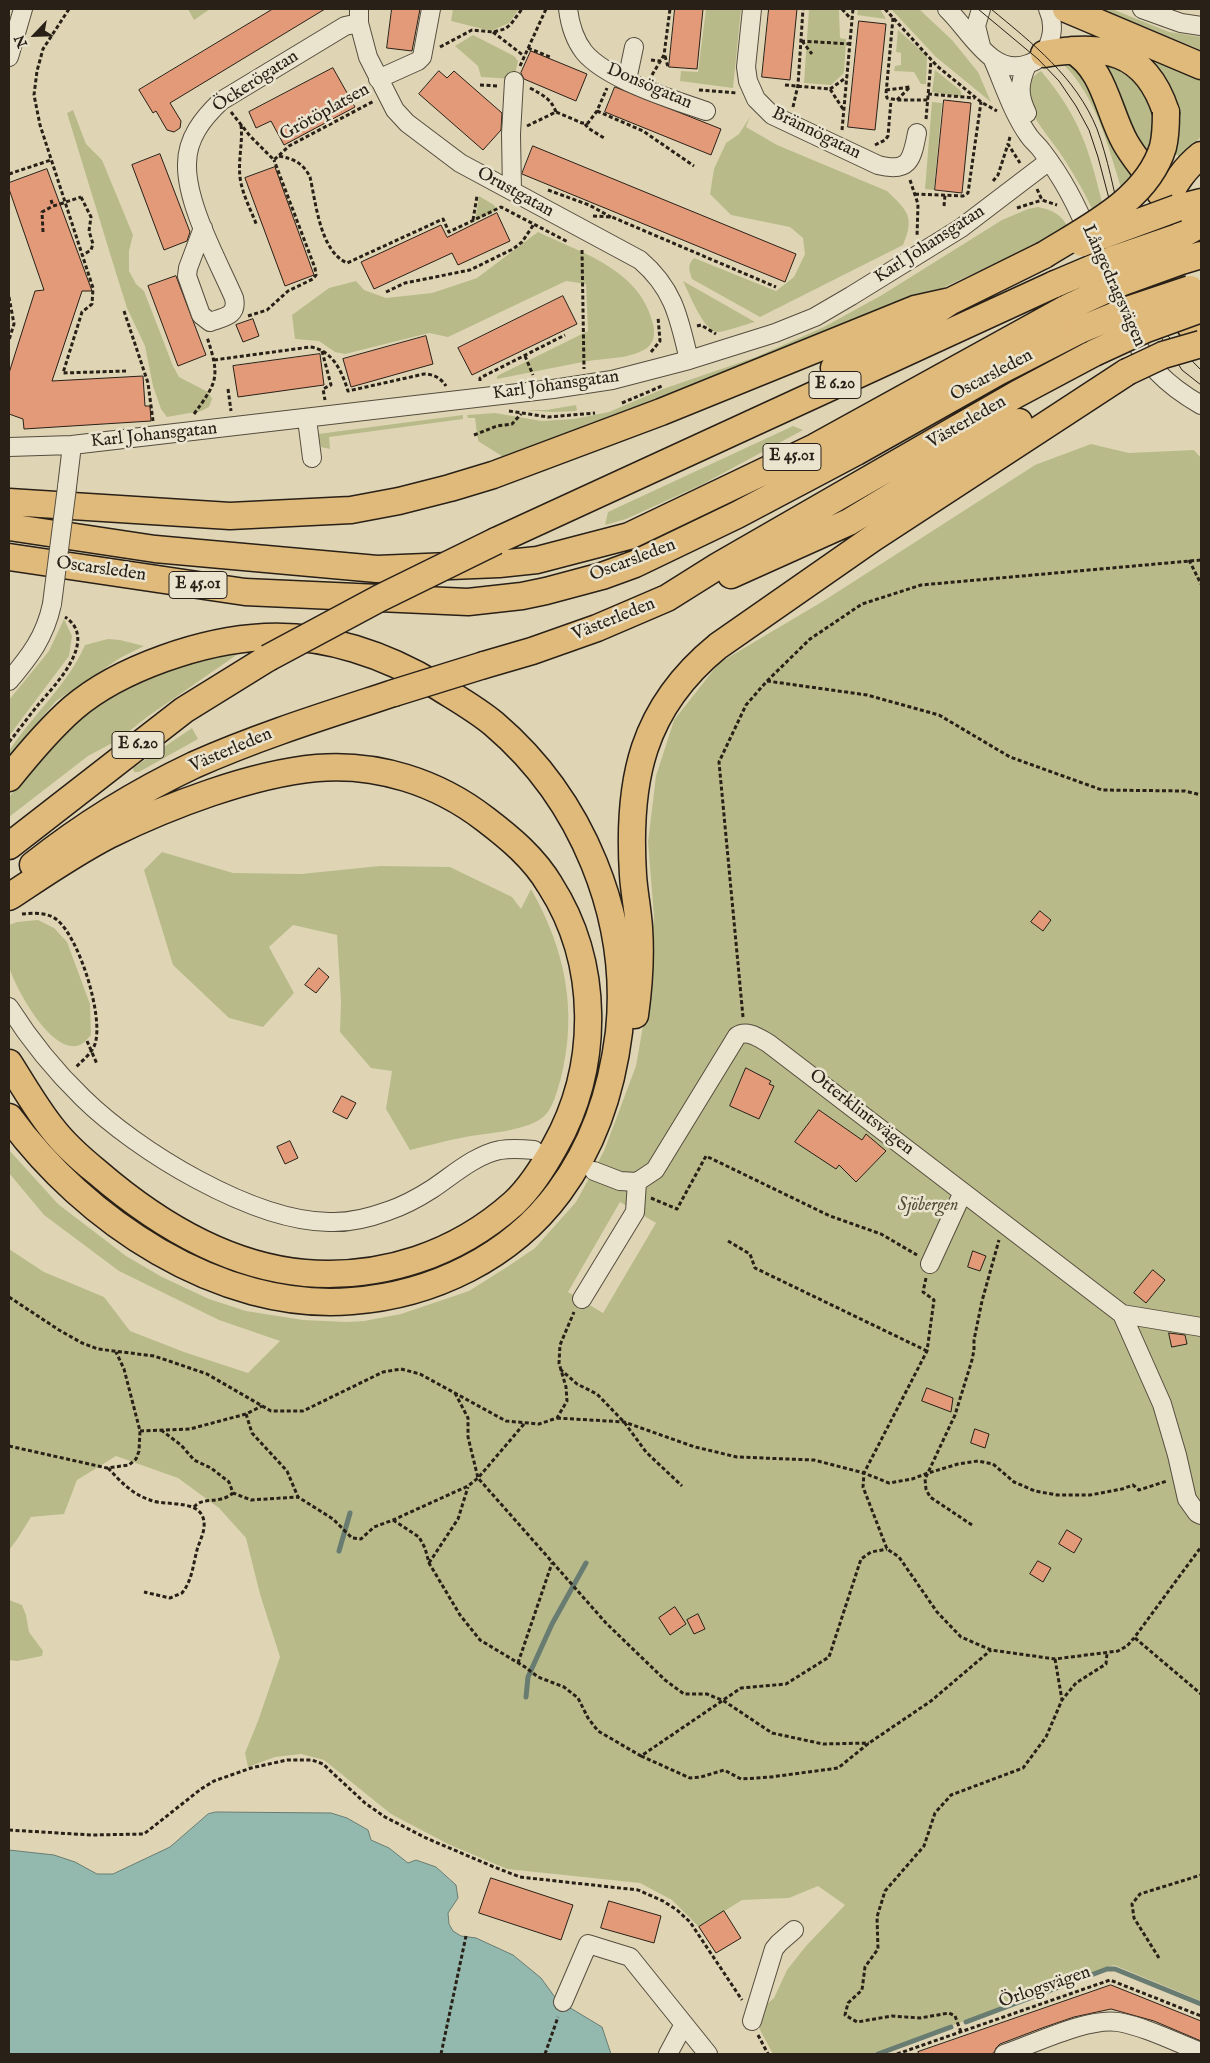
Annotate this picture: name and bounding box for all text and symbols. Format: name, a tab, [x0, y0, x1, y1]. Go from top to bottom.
north arrow	[10, 10, 60, 60]
text: N	[11, 32, 32, 50]
street label: Öckerögatan	[209, 46, 303, 118]
street label: Donsögatan	[603, 59, 695, 115]
street label: Grötöplatsen	[276, 80, 374, 146]
street label: Brännögatan	[768, 103, 864, 165]
street label: Orustgatan	[473, 163, 557, 223]
street label: Karl Johansgatan	[871, 201, 989, 289]
street label: Långedragsvägen	[1076, 221, 1150, 351]
street label: Oscarsleden	[947, 345, 1037, 407]
street label: Karl Johansgatan	[492, 366, 620, 406]
road number: E 6.20	[809, 372, 861, 398]
street label: Västerleden	[924, 392, 1010, 454]
street label: Karl Johansgatan	[90, 419, 218, 453]
road number: E 45.01	[763, 444, 821, 471]
street label: Oscarsleden	[587, 535, 679, 587]
street label: Oscarsleden	[55, 553, 147, 587]
road number: E 45.01	[169, 572, 227, 598]
street label: Västerleden	[569, 594, 659, 646]
street label: Västerleden	[187, 724, 275, 778]
road number: E 6.20	[112, 732, 164, 758]
street label: Otterklintsvägen	[804, 1065, 918, 1161]
park label: Sjöbergen	[898, 1195, 958, 1217]
street label: Örlogsvägen	[996, 1962, 1094, 2014]

